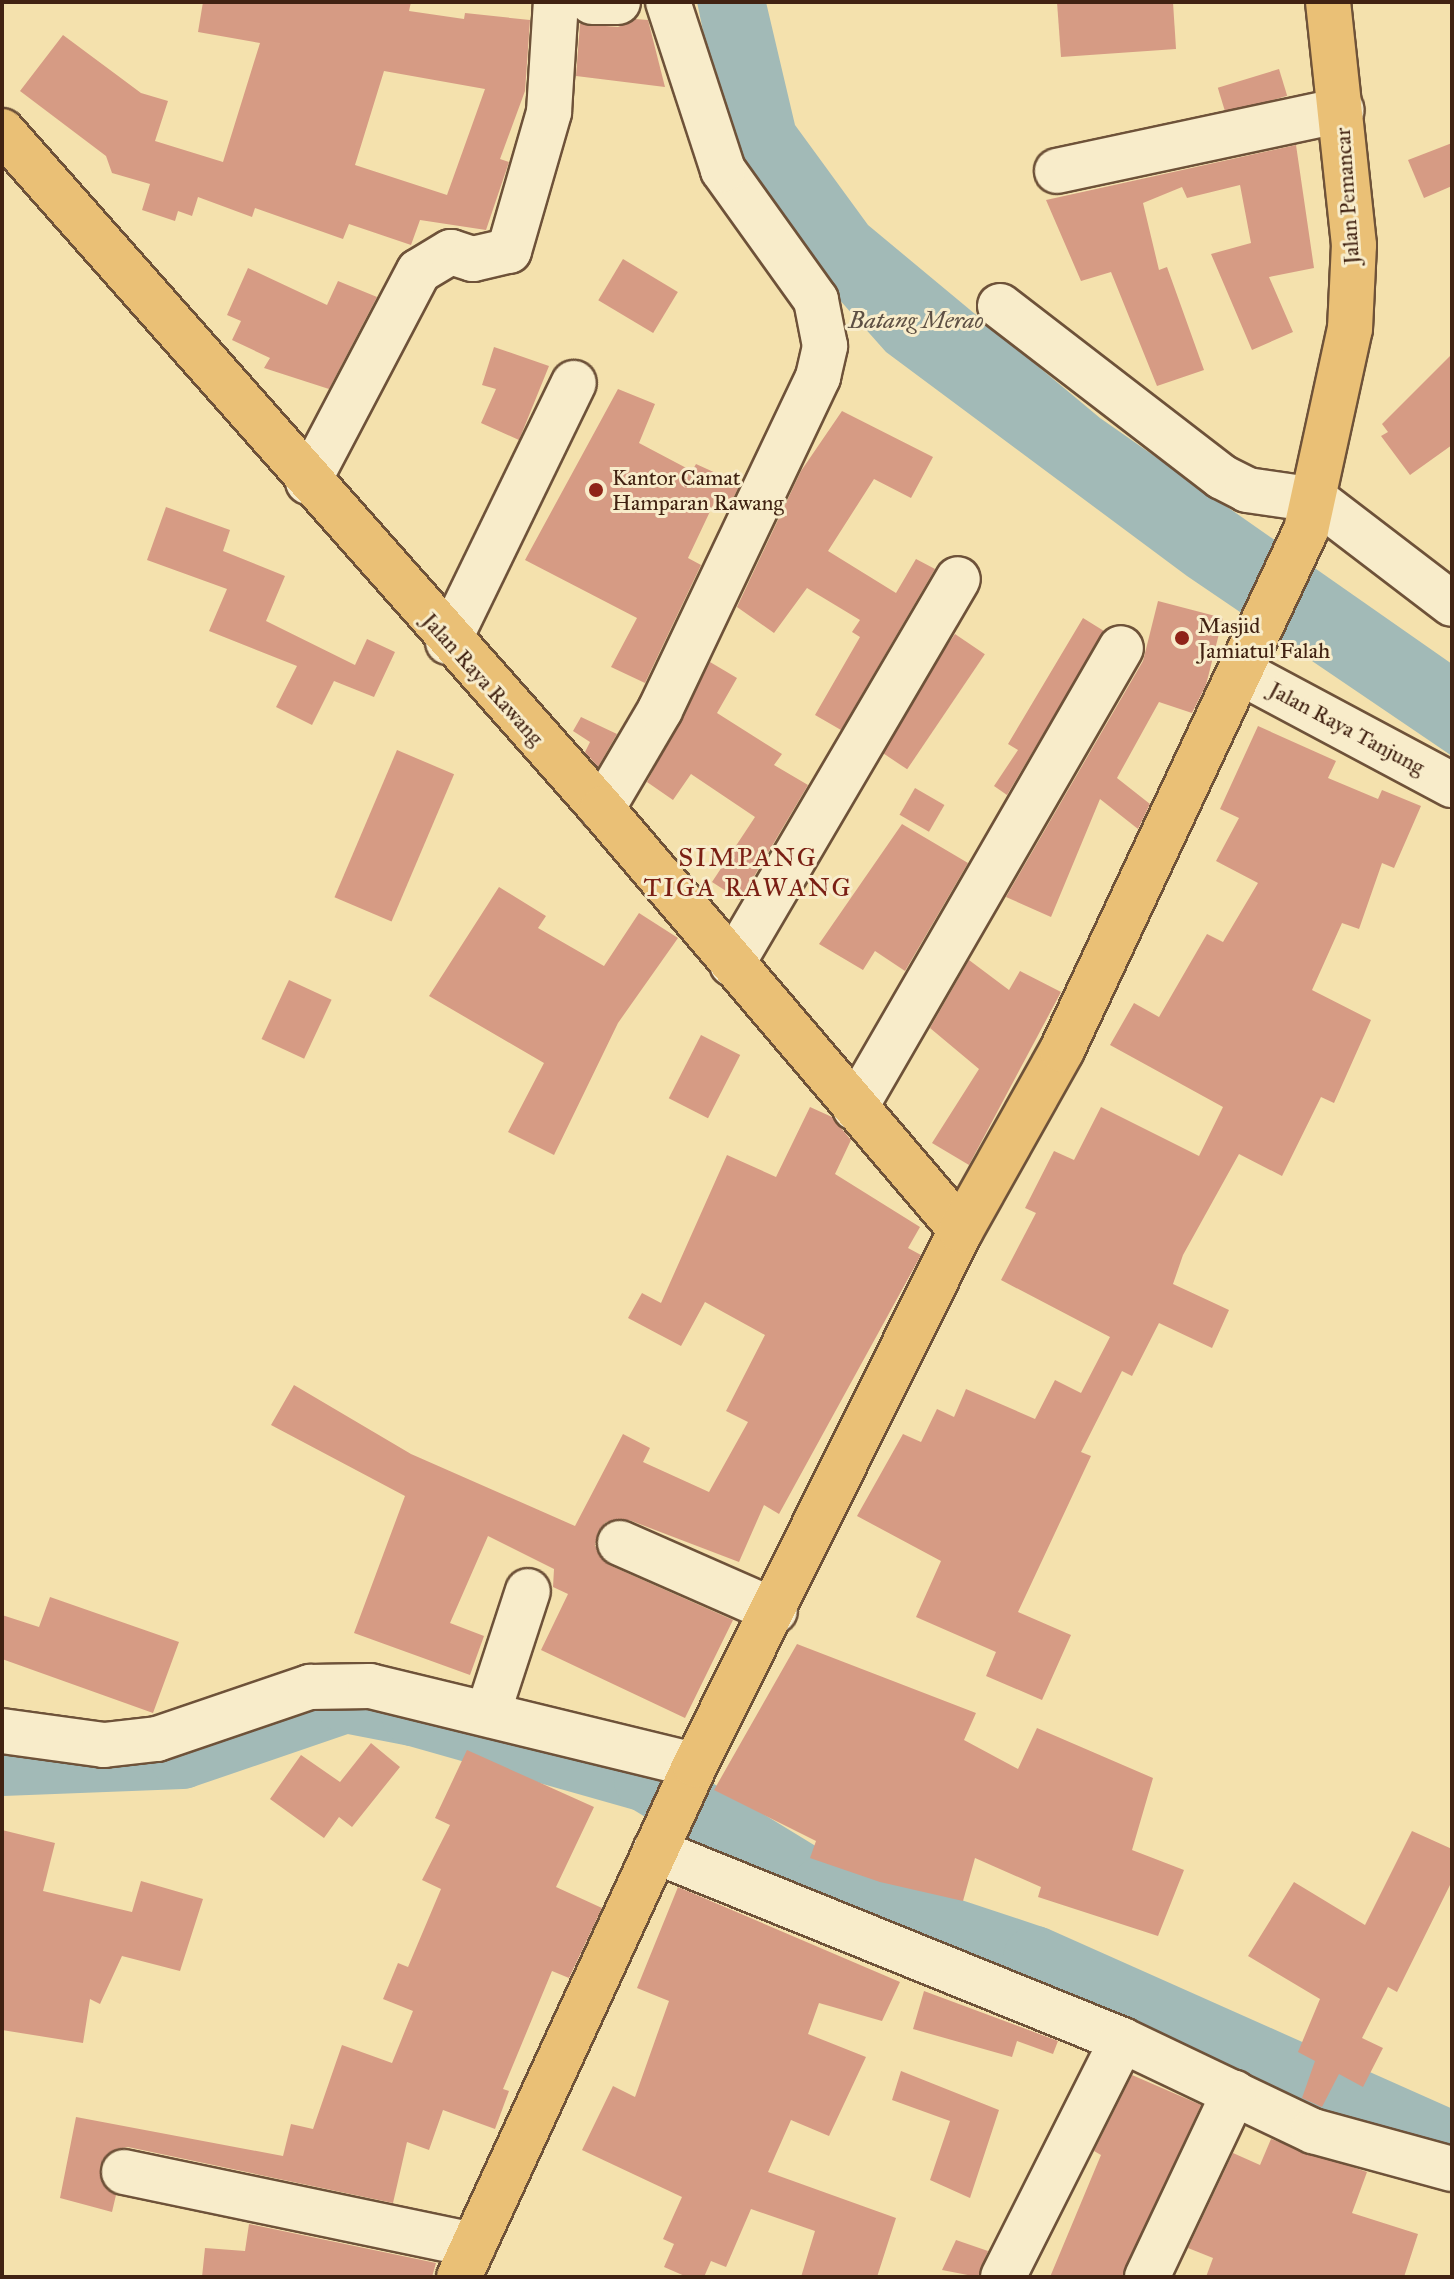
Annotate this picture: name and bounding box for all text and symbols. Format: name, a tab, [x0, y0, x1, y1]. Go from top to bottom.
street label: Jalan Pemancar	[1329, 127, 1365, 265]
water label: Batang Merao	[848, 307, 984, 335]
place label: Kantor Camat Hamparan Rawang	[612, 464, 784, 516]
marker: Kantor Camat Hamparan Rawang	[587, 481, 605, 499]
street label: Jalan Raya Rawang	[417, 607, 549, 751]
place label: Masjid Jamiatul Falah	[1198, 612, 1330, 664]
marker: Masjid Jamiatul Falah	[1173, 629, 1191, 647]
street label: Jalan Raya Tanjung	[1265, 676, 1429, 780]
district label: SIMPANG TIGA RAWANG	[643, 842, 853, 904]

